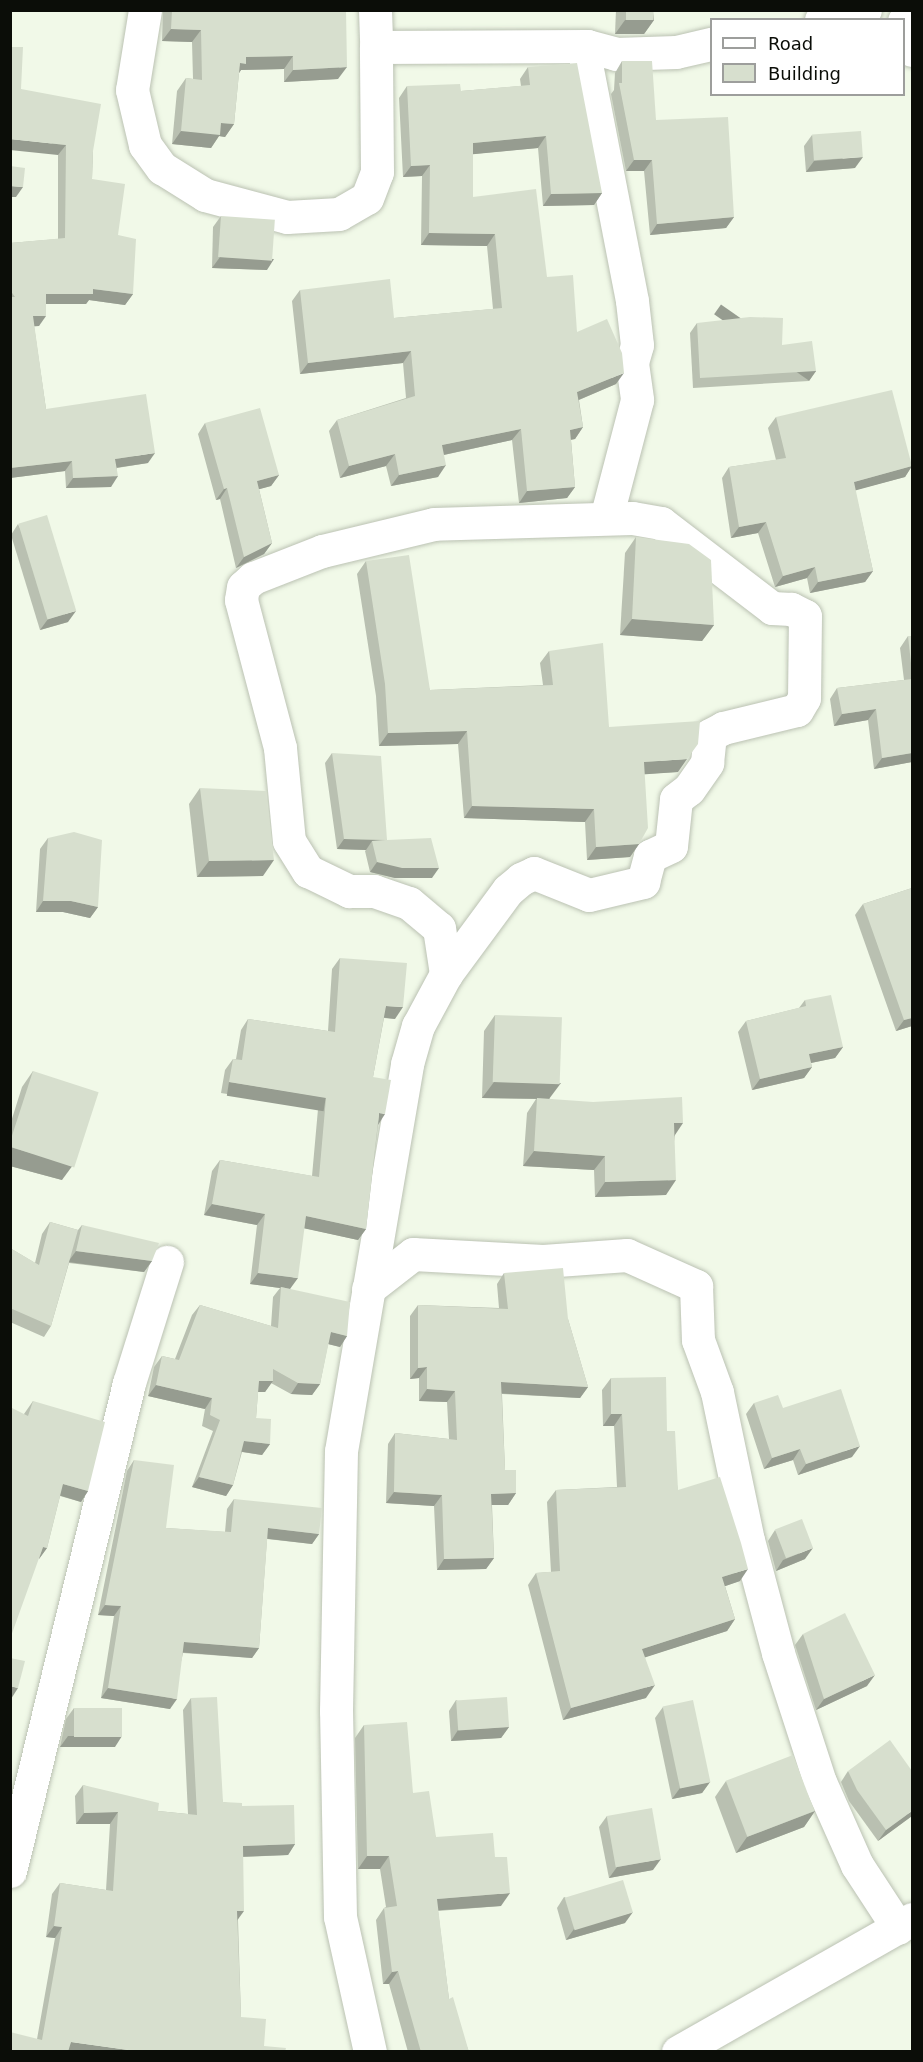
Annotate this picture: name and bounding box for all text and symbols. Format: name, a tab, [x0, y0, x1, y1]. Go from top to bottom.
legend	[710, 18, 905, 96]
text: Road	[768, 33, 813, 54]
text: Building	[768, 63, 841, 84]

